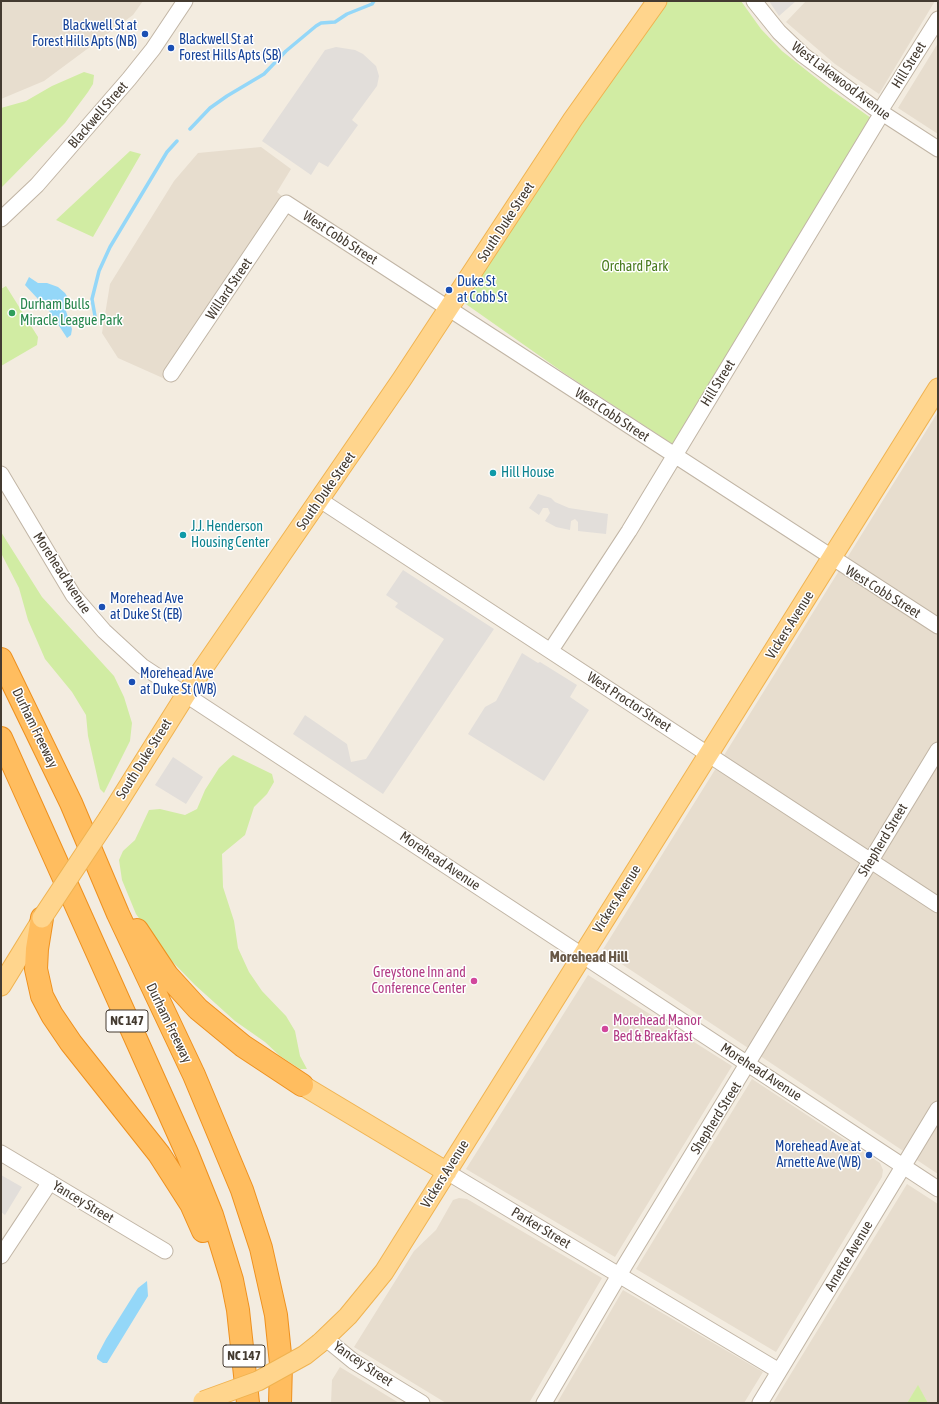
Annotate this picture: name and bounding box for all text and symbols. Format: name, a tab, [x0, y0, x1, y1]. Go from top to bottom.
place label: Blackwell St at Forest Hills Apts (NB)	[32, 18, 137, 50]
marker: Blackwell St at Forest Hills Apts (NB)	[140, 29, 150, 39]
place label: Blackwell St at Forest Hills Apts (SB)	[179, 32, 282, 64]
street label: West Lakewood Avenue	[788, 38, 894, 124]
street label: Hill Street	[888, 39, 930, 91]
marker: Blackwell St at Forest Hills Apts (SB)	[166, 43, 176, 53]
street label: Blackwell Street	[64, 78, 132, 152]
street label: South Duke Street	[474, 179, 538, 265]
street label: West Cobb Street	[299, 208, 381, 268]
street label: Willard Street	[202, 255, 256, 323]
park label: Orchard Park	[602, 259, 668, 275]
place label: Duke St at Cobb St	[457, 274, 507, 306]
marker: Duke St at Cobb St	[444, 285, 454, 295]
place label: Durham Bulls Miracle League Park	[20, 297, 123, 330]
marker: Durham Bulls Miracle League Park	[7, 308, 17, 318]
street label: Hill Street	[697, 357, 739, 409]
street label: West Cobb Street	[571, 385, 653, 445]
street label: South Duke Street	[293, 449, 359, 533]
place label: Hill House	[501, 465, 554, 481]
marker: Hill House	[488, 468, 498, 478]
place label: J.J. Henderson Housing Center	[191, 519, 269, 552]
street label: Morehead Avenue	[30, 529, 94, 617]
marker: J.J. Henderson Housing Center	[178, 530, 188, 540]
street label: West Cobb Street	[842, 562, 924, 622]
street label: Vickers Avenue	[762, 588, 818, 662]
place label: Morehead Ave at Duke St (EB)	[110, 591, 183, 624]
marker: Morehead Ave at Duke St (EB)	[97, 602, 107, 612]
place label: Morehead Ave at Duke St (WB)	[140, 666, 217, 698]
street label: West Proctor Street	[584, 669, 674, 735]
marker: Morehead Ave at Duke St (WB)	[127, 677, 137, 687]
street label: Durham Freeway	[8, 685, 62, 771]
street label: South Duke Street	[113, 716, 175, 802]
street label: Shepherd Street	[855, 800, 911, 880]
street label: Morehead Avenue	[397, 828, 483, 894]
street label: Vickers Avenue	[589, 862, 645, 936]
district label: Morehead Hill	[550, 948, 628, 966]
place label: Greystone Inn and Conference Center	[372, 965, 466, 998]
marker: Greystone Inn and Conference Center	[469, 976, 479, 986]
street label: Durham Freeway	[142, 980, 196, 1066]
road number: NC 147	[106, 1010, 148, 1032]
place label: Morehead Manor Bed & Breakfast	[613, 1013, 701, 1046]
marker: Morehead Manor Bed & Breakfast	[600, 1024, 610, 1034]
street label: Morehead Avenue	[717, 1040, 805, 1104]
street label: Shepherd Street	[687, 1079, 745, 1157]
street label: Vickers Avenue	[417, 1137, 473, 1211]
place label: Morehead Ave at Arnette Ave (WB)	[775, 1139, 861, 1172]
marker: Morehead Ave at Arnette Ave (WB)	[864, 1150, 874, 1160]
street label: Yancey Street	[49, 1177, 117, 1227]
street label: Parker Street	[508, 1204, 574, 1252]
street label: Arnette Avenue	[821, 1218, 877, 1294]
street label: Yancey Street	[330, 1338, 396, 1390]
road number: NC 147	[223, 1345, 265, 1367]

